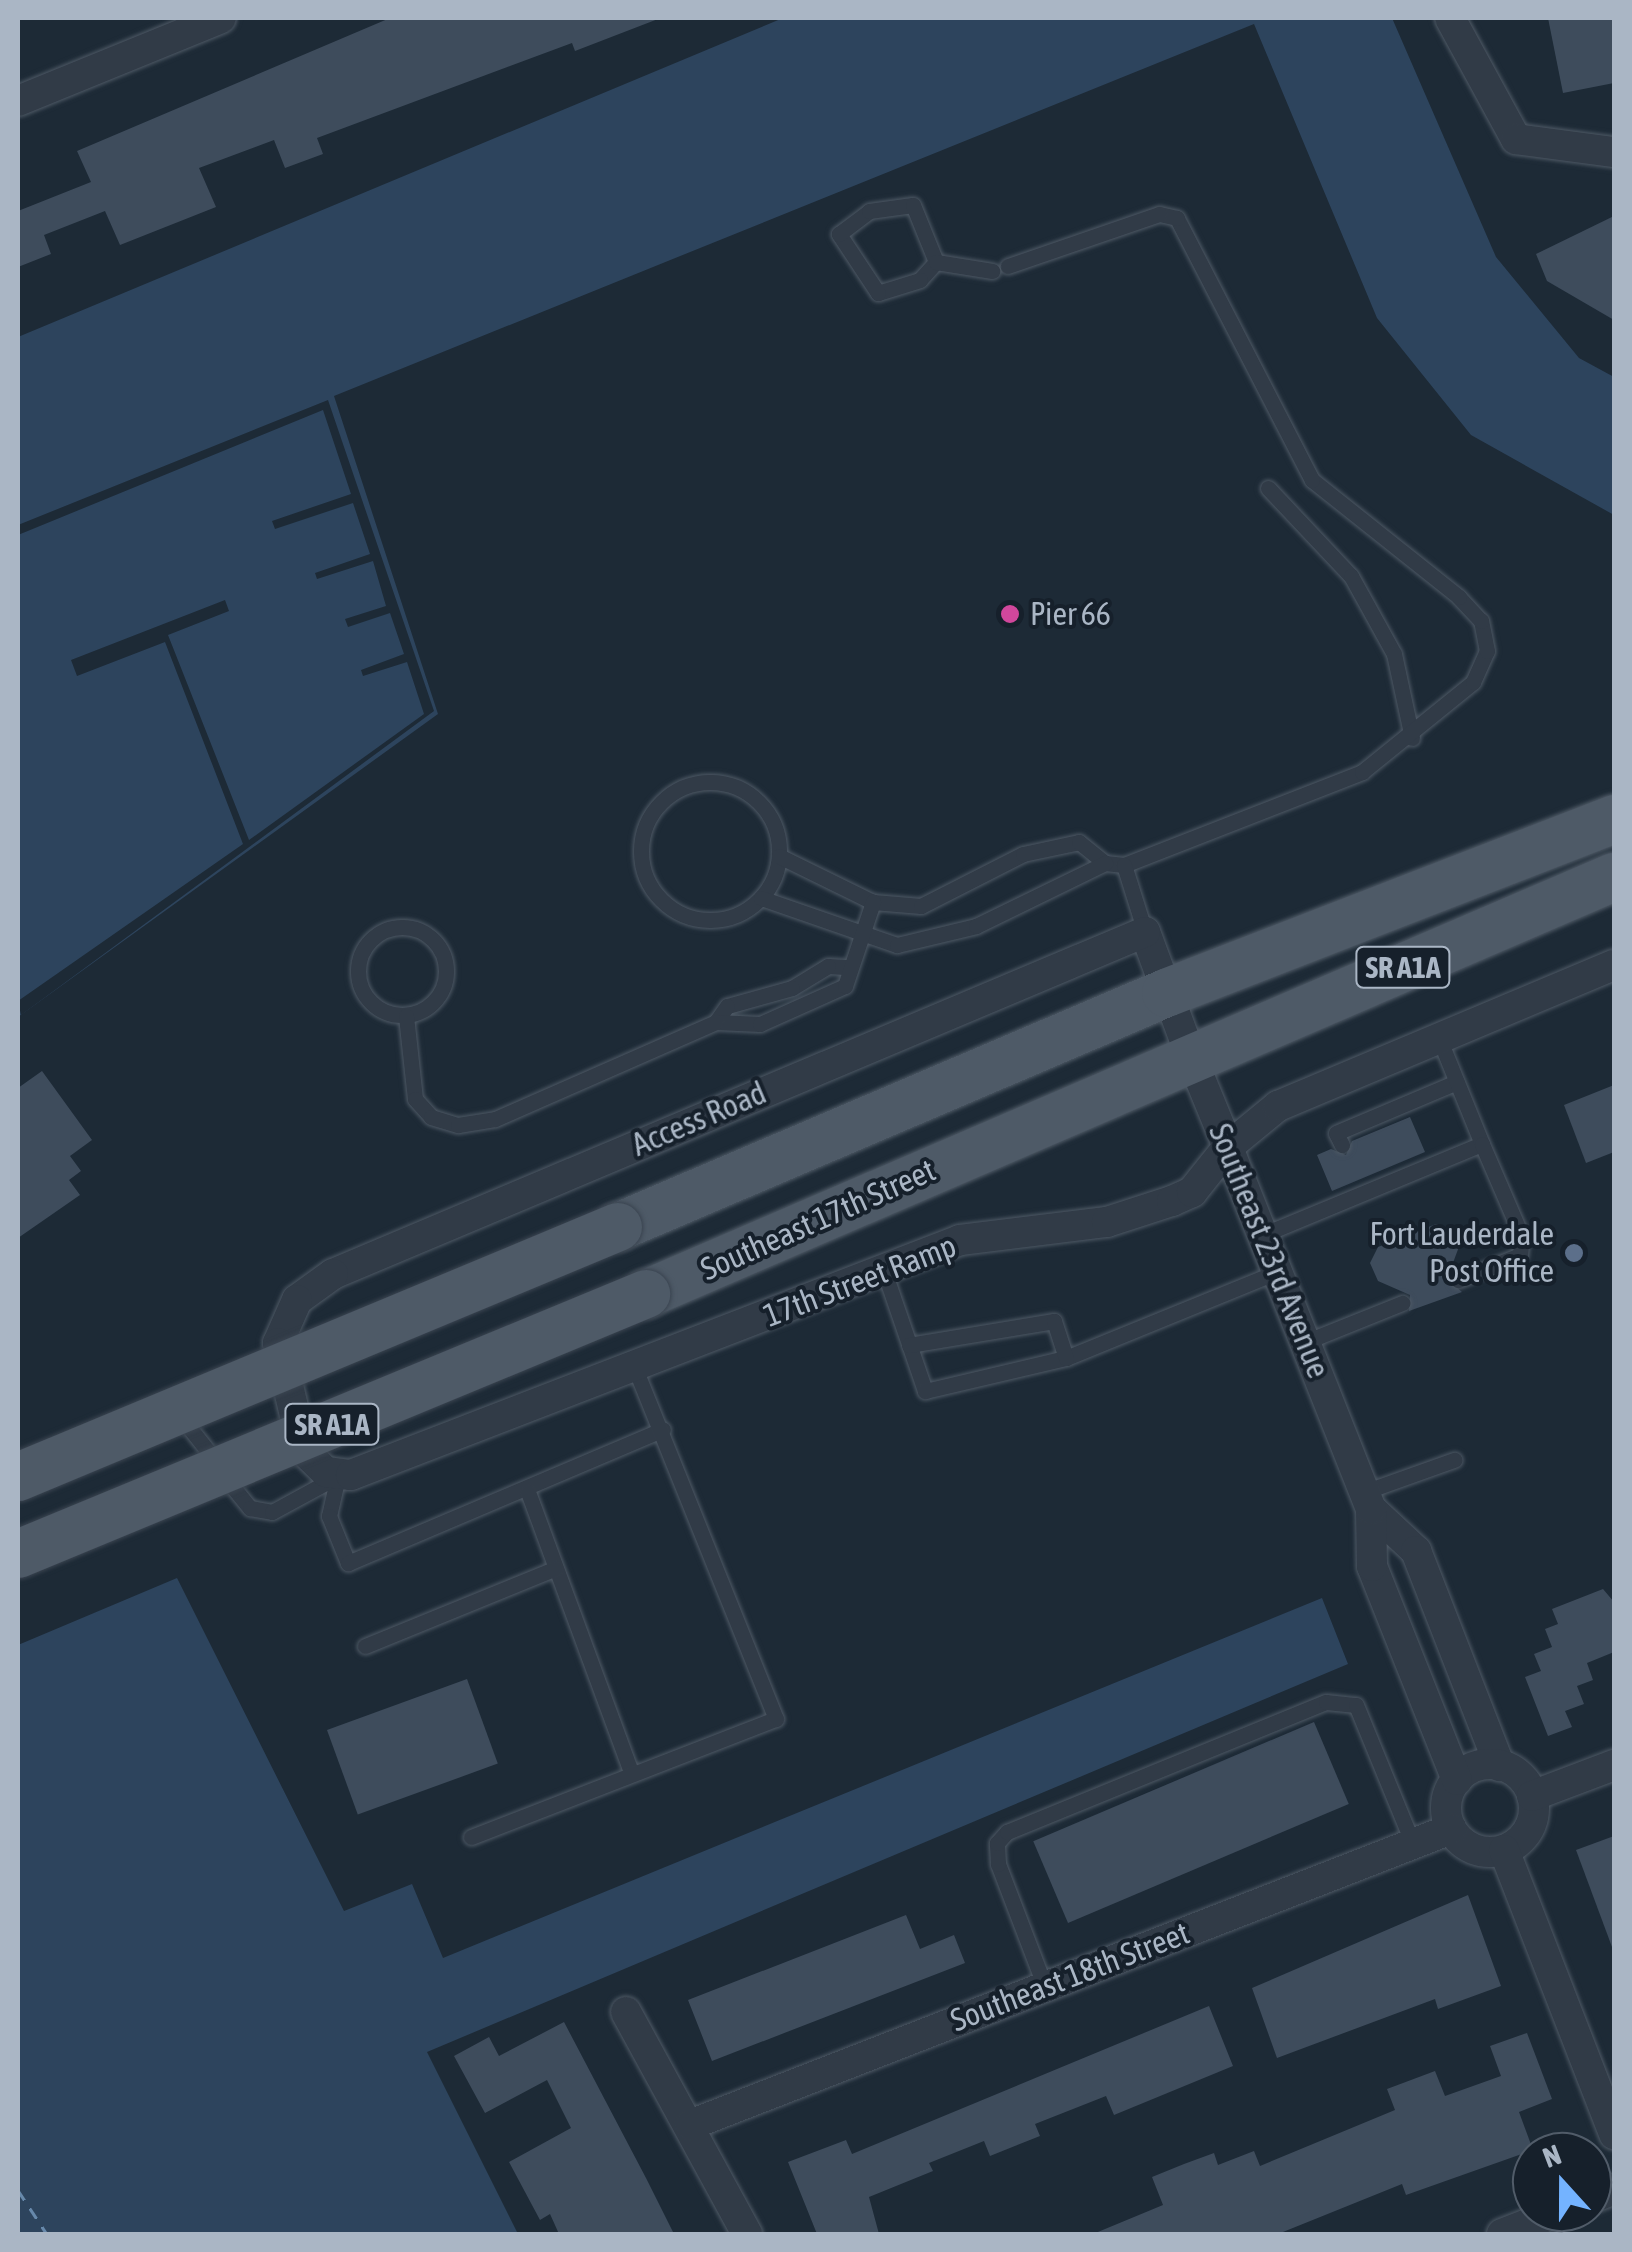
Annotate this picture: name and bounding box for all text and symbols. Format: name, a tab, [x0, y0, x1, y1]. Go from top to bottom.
place label: Pier 66	[1030, 595, 1111, 633]
marker: Pier 66	[999, 603, 1021, 625]
road number: SR A1A	[1353, 942, 1453, 992]
street label: Access Road	[626, 1074, 772, 1164]
street label: Southeast 23rd Avenue	[1201, 1118, 1337, 1384]
street label: Southeast 17th Street	[695, 1151, 941, 1289]
place label: Fort Lauderdale Post Office	[1369, 1216, 1554, 1291]
street label: 17th Street Ramp	[758, 1227, 962, 1335]
marker: Fort Lauderdale Post Office	[1563, 1242, 1585, 1264]
road number: SR A1A	[282, 1399, 382, 1449]
street label: Southeast 18th Street	[945, 1914, 1195, 2040]
north arrow	[1512, 2132, 1612, 2232]
text: N	[1539, 2138, 1565, 2174]

